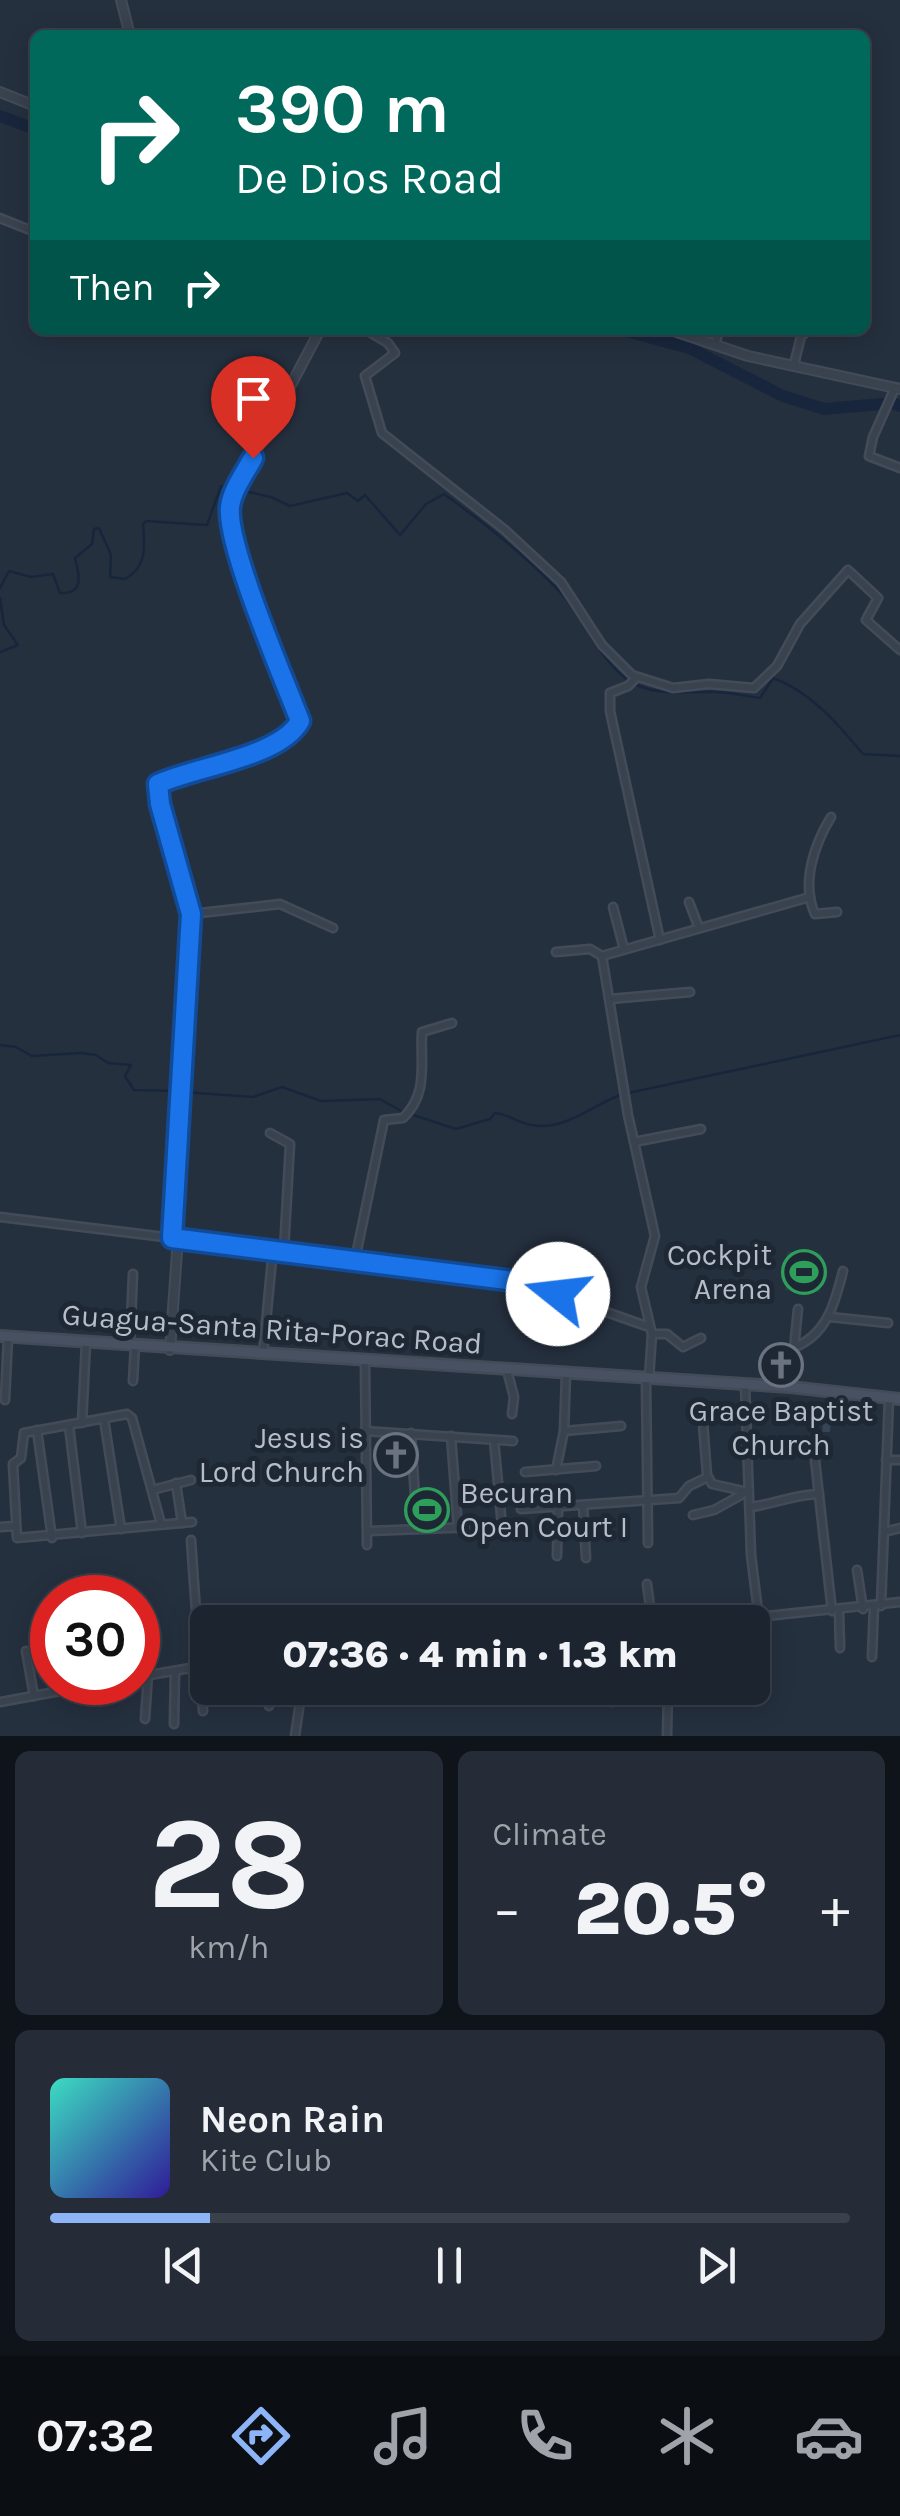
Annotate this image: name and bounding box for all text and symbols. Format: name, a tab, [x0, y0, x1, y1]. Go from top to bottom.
text: 390 m	[235, 68, 450, 150]
icon: right	[70, 70, 200, 200]
text: De Dios Road	[235, 152, 504, 204]
icon: right	[174, 260, 229, 315]
text: Then	[70, 265, 154, 310]
pin	[211, 356, 296, 459]
icon: arrive	[226, 371, 281, 426]
place label: Cockpit Arena	[667, 1237, 772, 1307]
position arrow	[506, 1242, 610, 1346]
sports icon: Cockpit Arena	[781, 1249, 827, 1295]
street label: Guagua-Santa Rita-Porac Road	[61, 1296, 483, 1362]
church icon: Grace Baptist Church	[758, 1342, 804, 1388]
place label: Grace Baptist Church	[689, 1393, 873, 1463]
place label: Jesus is Lord Church	[199, 1420, 364, 1490]
church icon: Jesus is Lord Church	[373, 1432, 419, 1478]
place label: Becuran Open Court I	[460, 1475, 628, 1545]
sports icon: Becuran Open Court I	[404, 1487, 450, 1533]
speed limit sign: 30	[30, 1575, 160, 1705]
text: 07:36 · 4 min · 1.3 km	[282, 1632, 678, 1677]
text: 28	[147, 1788, 310, 1940]
text: Climate	[493, 1816, 607, 1853]
text: 20.5°	[574, 1865, 769, 1953]
text: −	[493, 1877, 521, 1941]
text: +	[821, 1877, 850, 1941]
text: km/h	[188, 1929, 269, 1966]
text: Neon Rain	[200, 2097, 385, 2142]
text: Kite Club	[200, 2142, 332, 2179]
icon: previous	[156, 2238, 211, 2293]
icon: pause	[422, 2238, 477, 2293]
icon: next	[689, 2238, 744, 2293]
icon: directions	[226, 2401, 296, 2471]
icon: music	[368, 2401, 438, 2471]
icon: phone	[510, 2401, 580, 2471]
icon: climate	[652, 2401, 722, 2471]
icon: car	[794, 2401, 864, 2471]
text: 07:32	[36, 2410, 154, 2462]

